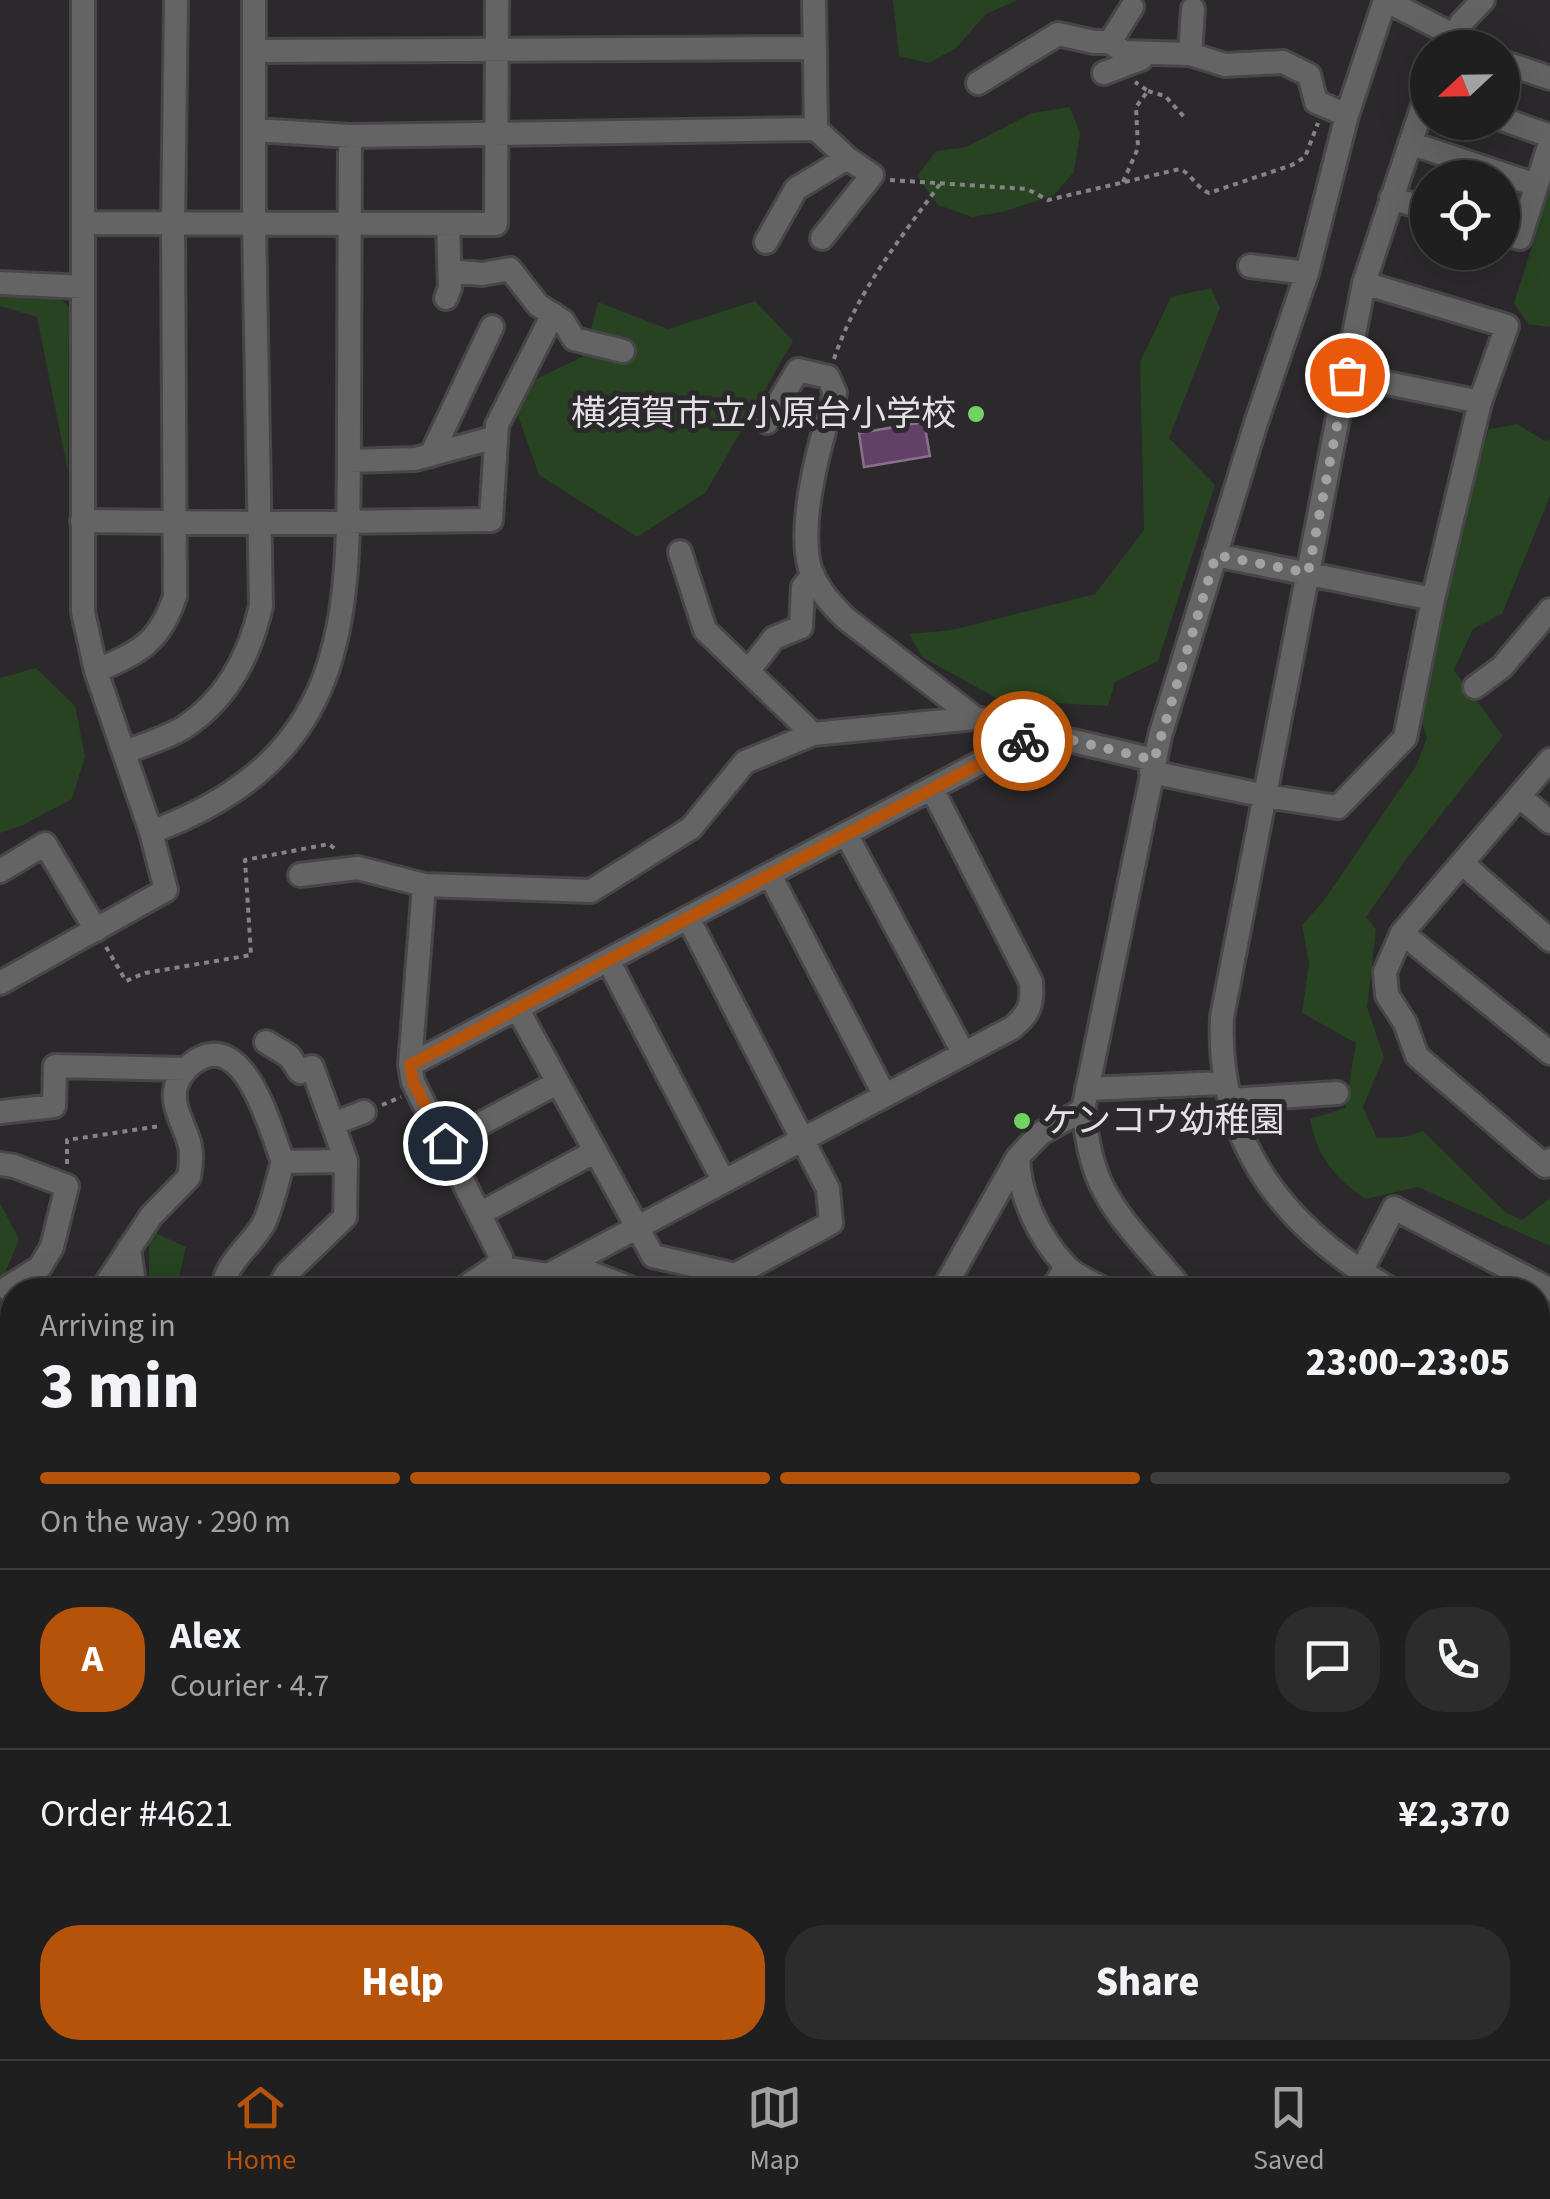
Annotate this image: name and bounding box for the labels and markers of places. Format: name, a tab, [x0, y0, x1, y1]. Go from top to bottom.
pin	[1305, 333, 1390, 418]
place label: 横須賀市立小原台小学校	[571, 389, 956, 439]
marker: 横須賀市立小原台小学校	[965, 403, 987, 425]
place label: ケンコウ幼稚園	[1042, 1096, 1285, 1146]
pin	[403, 1101, 488, 1186]
marker: ケンコウ幼稚園	[1011, 1110, 1033, 1132]

